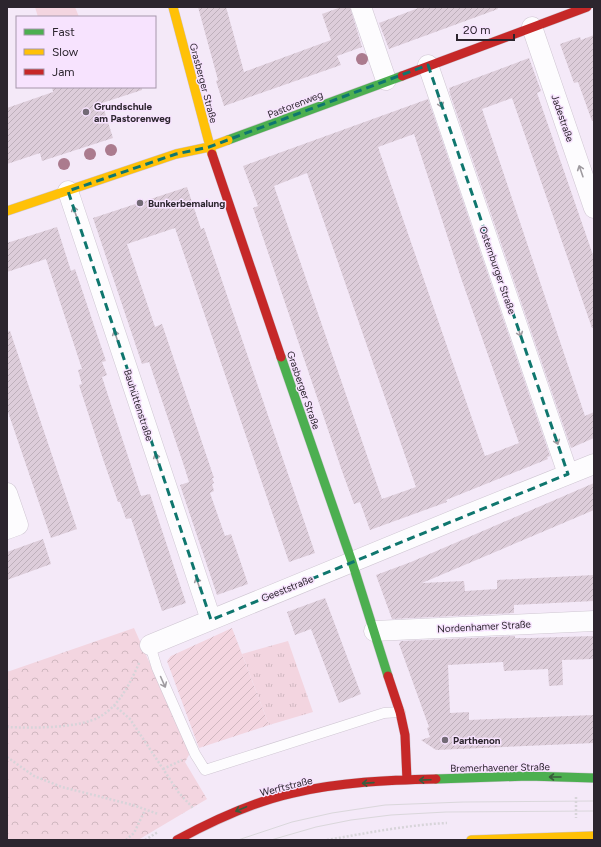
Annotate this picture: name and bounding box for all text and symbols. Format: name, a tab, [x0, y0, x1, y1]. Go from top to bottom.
legend	[16, 16, 156, 88]
scale bar	[457, 16, 514, 42]
text: 20 m	[463, 23, 491, 37]
text: Fast	[52, 25, 75, 39]
street label: Grasberger Straße	[187, 42, 221, 125]
text: Slow	[52, 45, 79, 59]
text: Jam	[52, 65, 75, 79]
street label: Pastorenweg	[266, 88, 325, 121]
street label: Jadestraße	[548, 93, 577, 144]
one-way arrow	[437, 96, 445, 108]
place label: Grundschule am Pastorenweg	[94, 100, 171, 125]
marker: Grundschule am Pastorenweg	[81, 107, 91, 117]
one-way arrow	[577, 166, 585, 178]
place label: Bunkerbemalung	[148, 197, 225, 210]
marker: Bunkerbemalung	[135, 198, 145, 208]
one-way arrow	[71, 207, 79, 219]
street label: Osternburger Straße	[476, 225, 519, 316]
one-way arrow	[516, 324, 523, 337]
one-way arrow	[112, 330, 120, 342]
street label: Grasberger Straße	[284, 349, 323, 432]
street label: Bauhüttenstraße	[121, 368, 156, 443]
one-way arrow	[553, 432, 560, 445]
one-way arrow	[153, 454, 161, 466]
street label: Geeststraße	[259, 572, 316, 605]
one-way arrow	[194, 576, 201, 589]
street label: Nordenhamer Straße	[437, 618, 532, 635]
one-way arrow	[160, 676, 167, 688]
place label: Parthenon	[453, 734, 501, 747]
marker: Parthenon	[440, 735, 450, 745]
street label: Bremerhavener Straße	[450, 760, 551, 775]
one-way arrow	[549, 773, 562, 781]
street label: Werftstraße	[259, 774, 314, 799]
one-way arrow	[419, 776, 432, 783]
one-way arrow	[362, 779, 375, 786]
one-way arrow	[236, 806, 248, 814]

